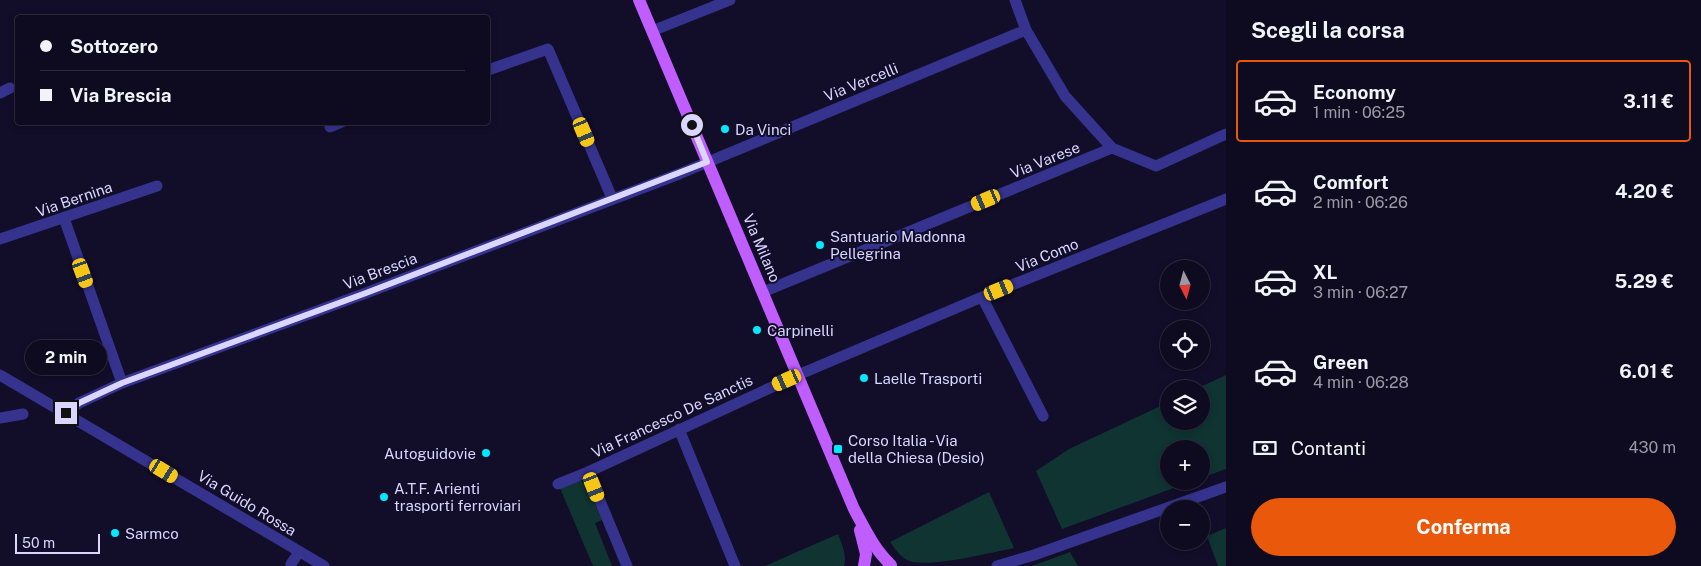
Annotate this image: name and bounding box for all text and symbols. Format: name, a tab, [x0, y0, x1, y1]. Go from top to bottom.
text: Scegli la corsa	[1251, 17, 1405, 43]
text: Sottozero	[70, 35, 158, 57]
street label: Via Vercelli	[822, 59, 900, 105]
icon: car	[1253, 79, 1298, 124]
text: Economy	[1313, 81, 1396, 103]
text: Via Brescia	[70, 84, 171, 106]
text: 3.11 €	[1623, 90, 1674, 112]
text: 1 min · 06:25	[1313, 103, 1405, 122]
route start	[681, 114, 703, 136]
car	[571, 115, 596, 149]
place label: Da Vinci	[735, 121, 791, 138]
marker: Da Vinci	[719, 123, 731, 135]
street label: Via Varese	[1008, 138, 1082, 182]
icon: car	[1253, 169, 1298, 214]
text: Comfort	[1313, 171, 1389, 193]
street label: Via Bernina	[34, 178, 114, 220]
text: 4.20 €	[1615, 180, 1674, 202]
car	[969, 187, 1002, 213]
text: 2 min · 06:26	[1313, 193, 1408, 212]
street label: Via Milano	[740, 211, 784, 285]
place label: Santuario Madonna Pellegrina	[830, 228, 966, 262]
street label: Via Como	[1013, 235, 1081, 275]
marker: Santuario Madonna Pellegrina	[814, 239, 826, 251]
street label: Via Brescia	[341, 249, 419, 293]
car	[70, 256, 95, 290]
icon: car	[1253, 259, 1298, 304]
north arrow	[1160, 260, 1210, 310]
map controls	[1160, 260, 1210, 550]
text: XL	[1313, 261, 1338, 283]
text: 5.29 €	[1614, 270, 1674, 292]
car	[982, 277, 1015, 303]
text: 3 min · 06:27	[1313, 283, 1408, 302]
button: locate	[1160, 320, 1210, 370]
place label: Carpinelli	[767, 322, 834, 339]
marker: Carpinelli	[751, 324, 763, 336]
callout: 2 min	[25, 340, 107, 376]
text: 2 min	[45, 348, 87, 367]
icon: car	[1253, 349, 1298, 394]
text: Green	[1313, 351, 1368, 373]
text: 6.01 €	[1619, 360, 1674, 382]
car	[770, 367, 803, 393]
place label: Laelle Trasporti	[874, 370, 982, 387]
street label: Via Francesco De Sanctis	[589, 371, 755, 461]
marker: Laelle Trasporti	[858, 372, 870, 384]
text: 4 min · 06:28	[1313, 373, 1409, 392]
button: layers	[1160, 380, 1210, 430]
route end	[55, 402, 77, 424]
place label: Corso Italia - Via della Chiesa (Desio)	[848, 432, 985, 466]
icon: cash	[1251, 434, 1279, 462]
text: Contanti	[1291, 437, 1366, 459]
text: 430 m	[1628, 438, 1676, 457]
button: +	[1160, 440, 1210, 490]
marker: Corso Italia - Via della Chiesa (Desio)	[832, 443, 844, 455]
place label: Autoguidovie	[384, 445, 476, 462]
marker: Autoguidovie	[480, 447, 492, 459]
car	[147, 457, 180, 485]
street label: Via Guido Rossa	[195, 467, 299, 539]
car	[581, 470, 606, 504]
place label: A.T.F. Arienti trasporti ferroviari	[394, 480, 521, 514]
marker: A.T.F. Arienti trasporti ferroviari	[378, 491, 390, 503]
button: Conferma	[1251, 498, 1676, 556]
button: −	[1160, 500, 1210, 550]
place label: Sarmco	[125, 525, 179, 542]
marker: Sarmco	[109, 527, 121, 539]
scale bar	[15, 531, 100, 554]
text: 50 m	[22, 535, 55, 551]

